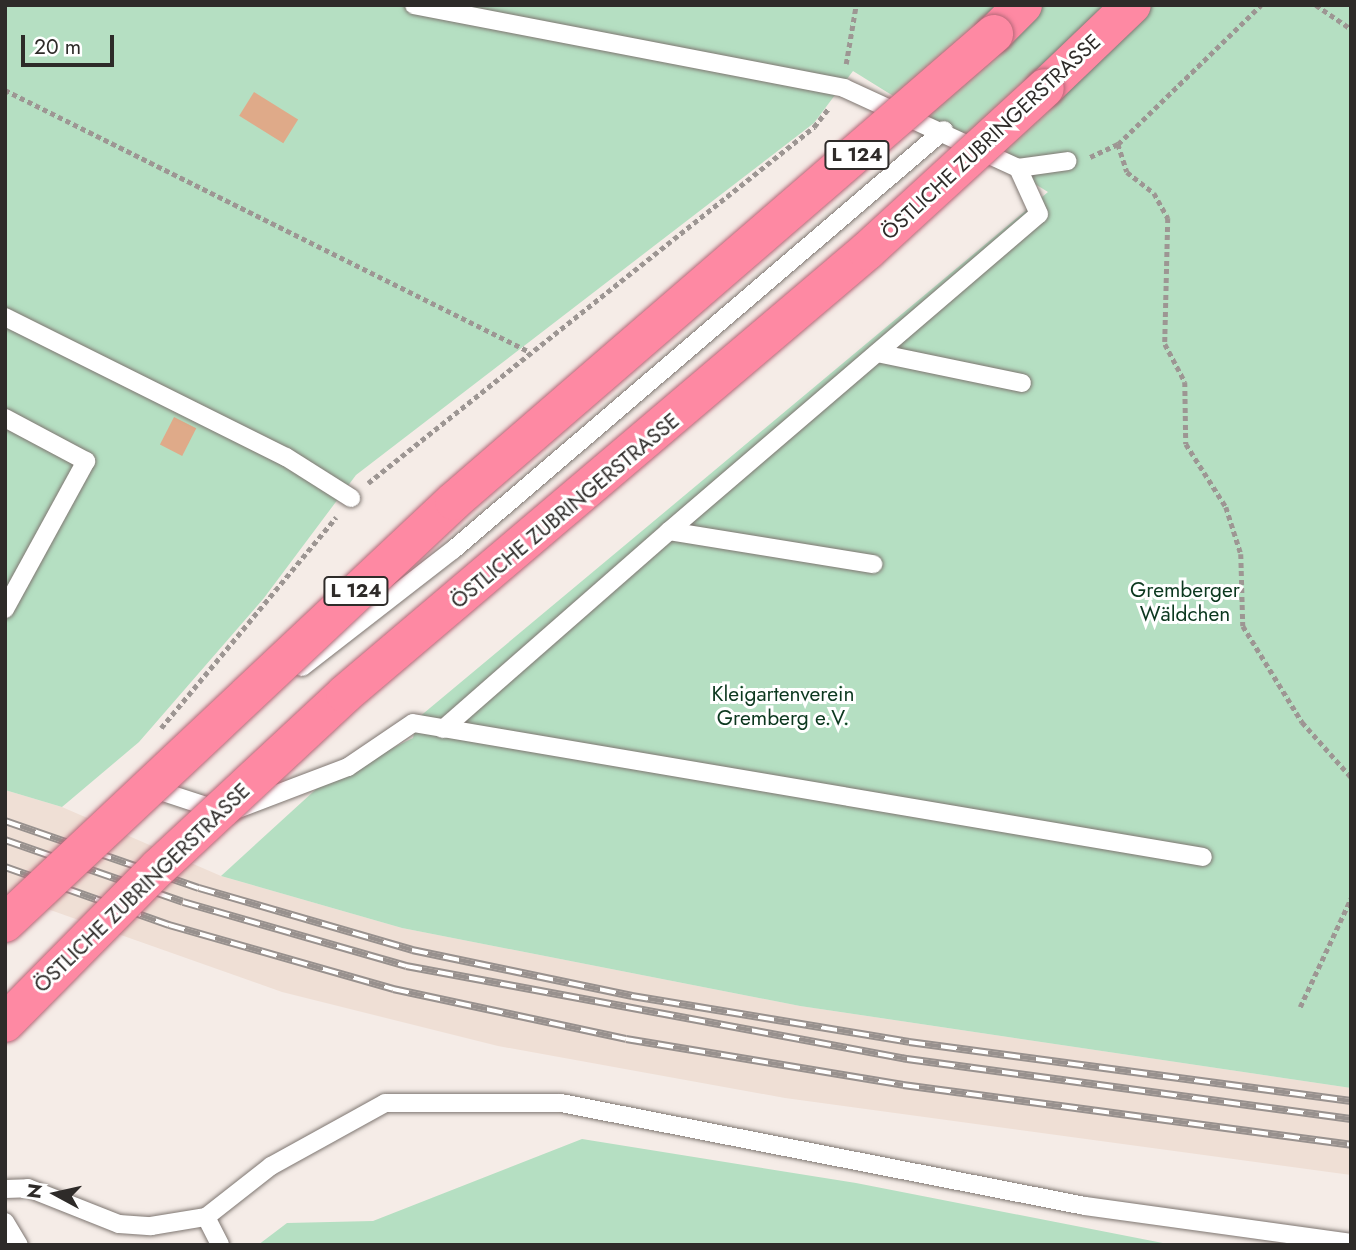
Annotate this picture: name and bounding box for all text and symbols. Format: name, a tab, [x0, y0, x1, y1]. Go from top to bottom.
scale bar	[24, 21, 117, 65]
street label: ÖSTLICHE ZUBRINGERSTRASSE	[876, 29, 1106, 245]
text: 20 m	[34, 32, 81, 62]
road number: L 124	[824, 140, 890, 170]
street label: ÖSTLICHE ZUBRINGERSTRASSE	[446, 408, 684, 614]
road number: L 124	[323, 576, 389, 606]
park label: Gremberger Wäldchen	[1130, 577, 1240, 627]
park label: Kleigartenverein Gremberg e.V.	[712, 681, 854, 731]
street label: ÖSTLICHE ZUBRINGERSTRASSE	[29, 778, 255, 998]
north arrow	[21, 1159, 91, 1229]
text: N	[20, 1182, 49, 1200]

